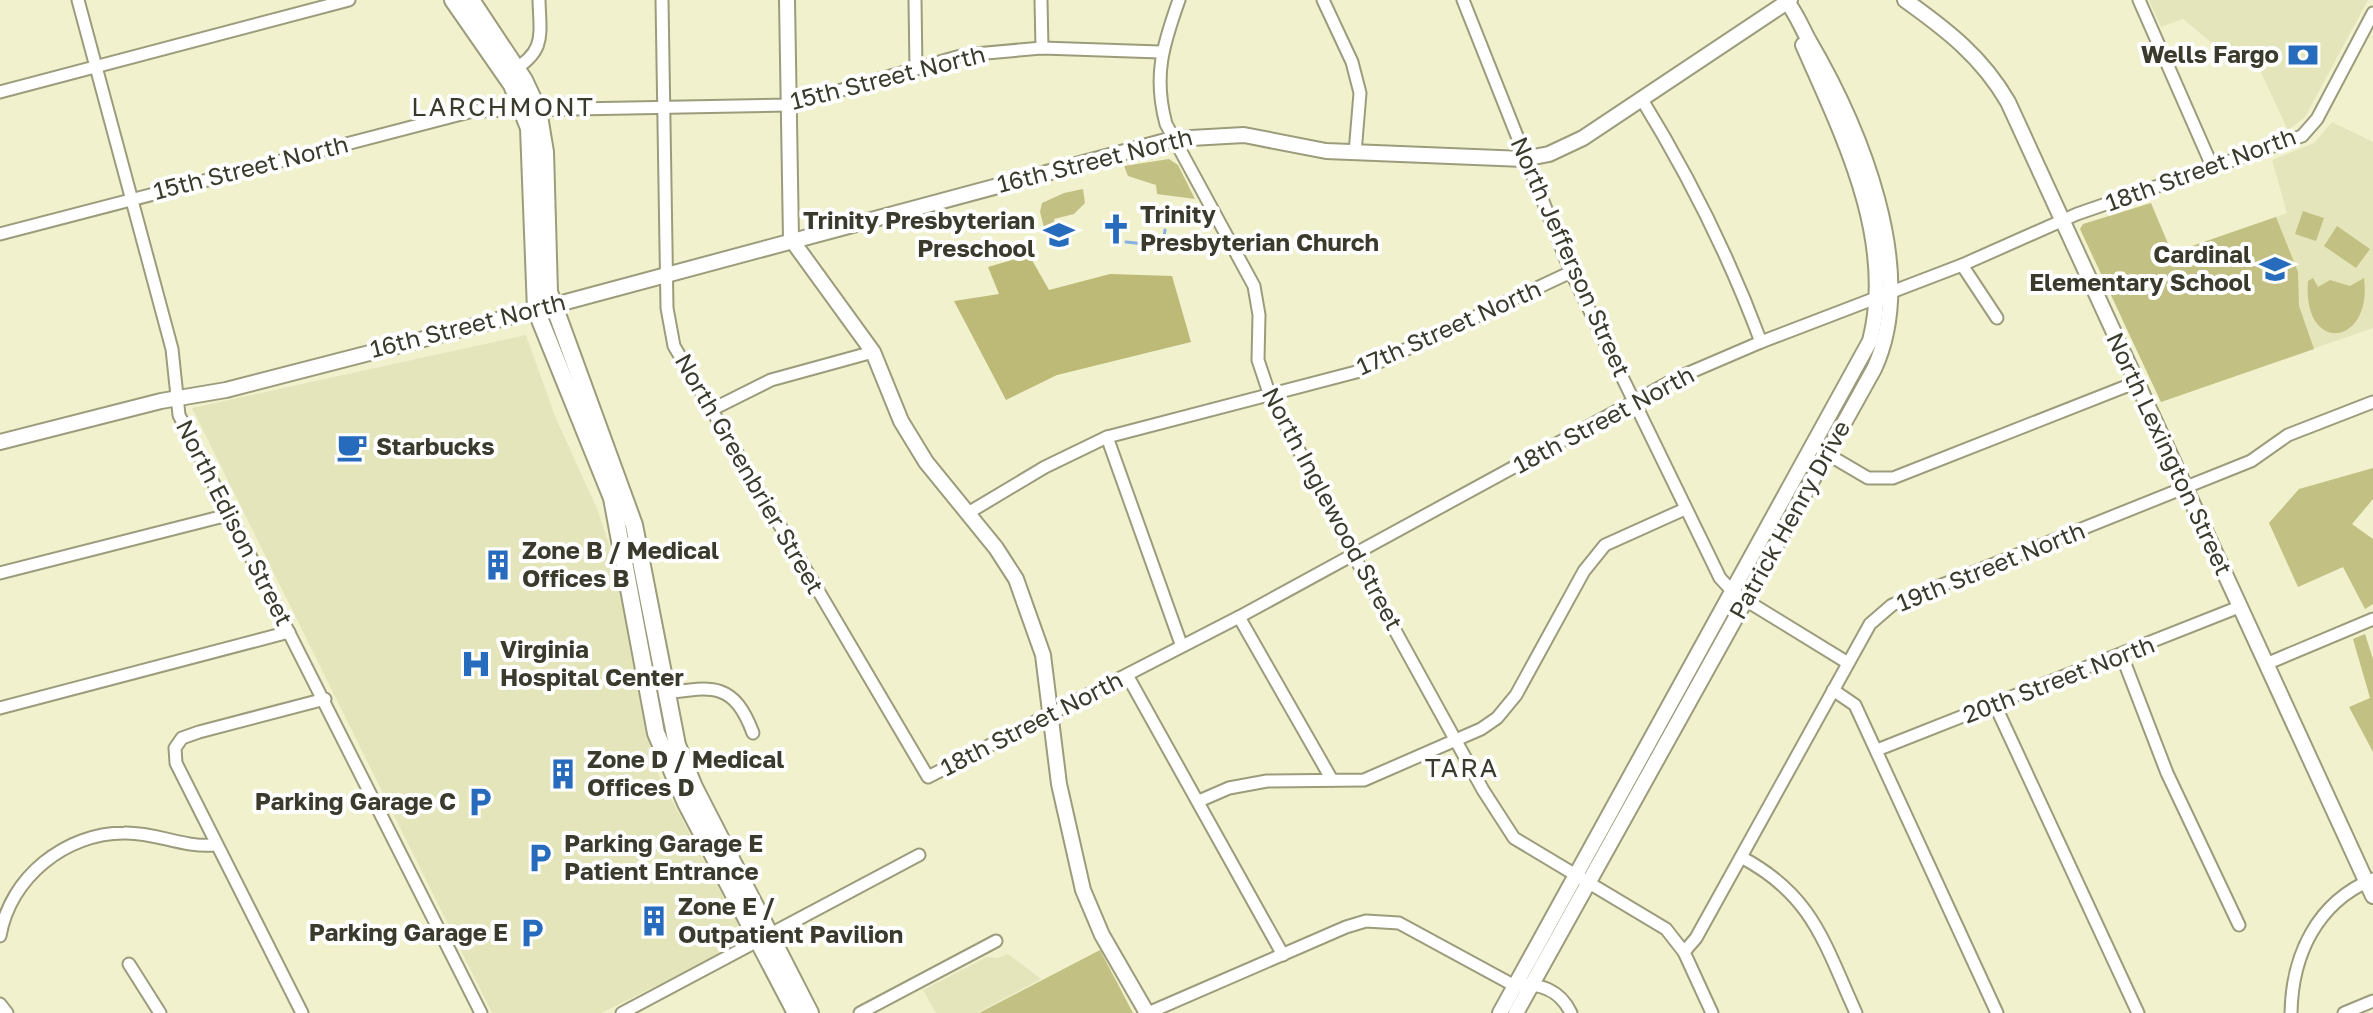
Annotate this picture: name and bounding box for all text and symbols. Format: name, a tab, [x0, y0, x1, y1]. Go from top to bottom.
street label: 15th Street North	[787, 38, 988, 115]
bank icon: Wells Fargo	[2286, 38, 2320, 72]
place label: Wells Fargo	[2141, 39, 2279, 68]
district label: LARCHMONT	[411, 91, 595, 122]
street label: 16th Street North	[994, 121, 1195, 198]
street label: 18th Street North	[2101, 121, 2300, 217]
street label: 15th Street North	[150, 128, 351, 205]
street label: North Jefferson Street	[1505, 132, 1637, 381]
place label: Trinity Presbyterian Church	[1140, 199, 1379, 256]
place label: Trinity Presbyterian Preschool	[803, 205, 1035, 262]
church icon: Trinity Presbyterian Church	[1099, 212, 1133, 246]
school or university icon: Trinity Presbyterian Preschool	[1042, 218, 1076, 252]
place label: Cardinal Elementary School	[2029, 239, 2251, 296]
school or university icon: Cardinal Elementary School	[2258, 252, 2292, 286]
street label: 17th Street North	[1352, 273, 1545, 380]
street label: 16th Street North	[367, 286, 568, 363]
street label: North Lexington Street	[2101, 327, 2239, 579]
street label: North Greenbrier Street	[670, 348, 831, 598]
street label: 18th Street North	[1508, 359, 1699, 479]
street label: North Inglewood Street	[1257, 382, 1410, 635]
street label: North Edison Street	[171, 414, 300, 630]
street label: Patrick Henry Drive	[1722, 415, 1855, 624]
cafe icon: Starbucks	[335, 430, 369, 464]
place label: Starbucks	[376, 431, 495, 460]
street label: 19th Street North	[1892, 515, 2089, 617]
place label: Zone B / Medical Offices B	[522, 535, 719, 592]
building icon: Zone B / Medical Offices B	[481, 548, 515, 582]
street label: 20th Street North	[1958, 629, 2158, 729]
place label: Virginia Hospital Center	[500, 634, 684, 691]
hospital icon: Virginia Hospital Center	[459, 647, 493, 681]
street label: 18th Street North	[935, 664, 1127, 781]
place label: Zone D / Medical Offices D	[587, 744, 784, 801]
district label: TARA	[1425, 752, 1499, 783]
building icon: Zone D / Medical Offices D	[546, 757, 580, 791]
parking icon: Parking Garage C	[463, 785, 497, 819]
place label: Parking Garage C	[255, 786, 456, 815]
place label: Parking Garage E Patient Entrance	[564, 828, 763, 885]
parking icon: Parking Garage E Patient Entrance	[523, 841, 557, 875]
place label: Zone E / Outpatient Pavilion	[678, 891, 903, 948]
building icon: Zone E / Outpatient Pavilion	[637, 904, 671, 938]
parking icon: Parking Garage E	[515, 916, 549, 950]
place label: Parking Garage E	[309, 917, 508, 946]

